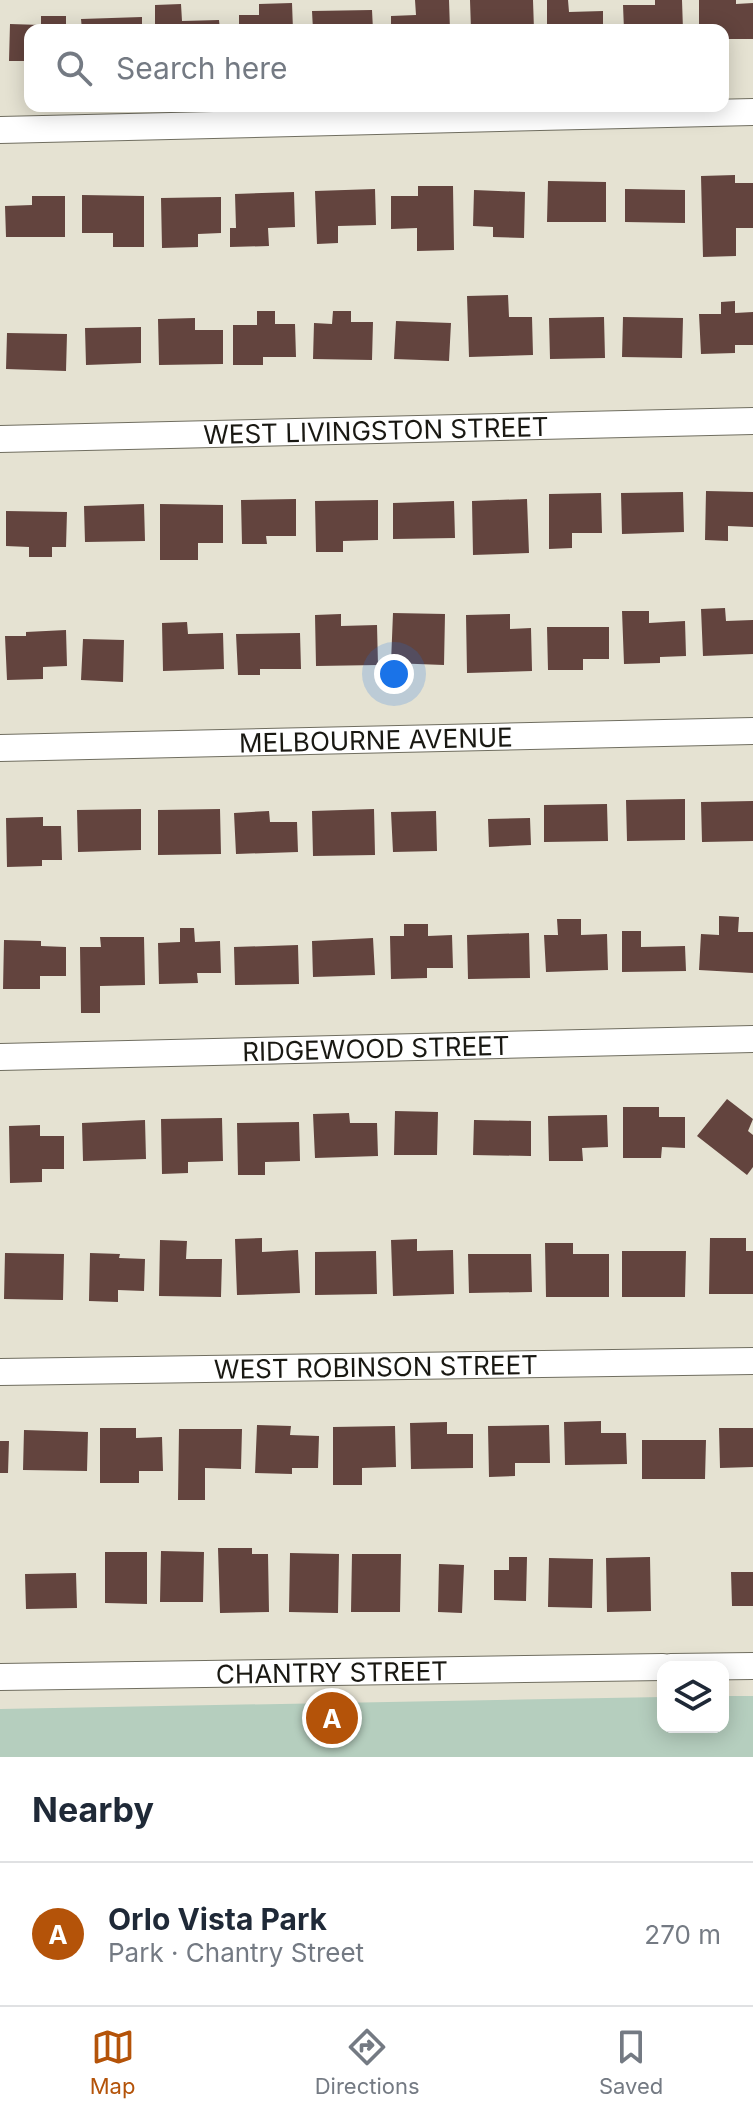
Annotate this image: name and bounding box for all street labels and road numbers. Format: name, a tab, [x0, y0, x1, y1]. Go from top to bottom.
street label: WEST LIVINGSTON STREET	[203, 410, 549, 450]
street label: MELBOURNE AVENUE	[239, 721, 513, 758]
street label: RIDGEWOOD STREET	[242, 1029, 510, 1067]
street label: WEST ROBINSON STREET	[214, 1349, 538, 1384]
street label: CHANTRY STREET	[216, 1655, 448, 1689]

